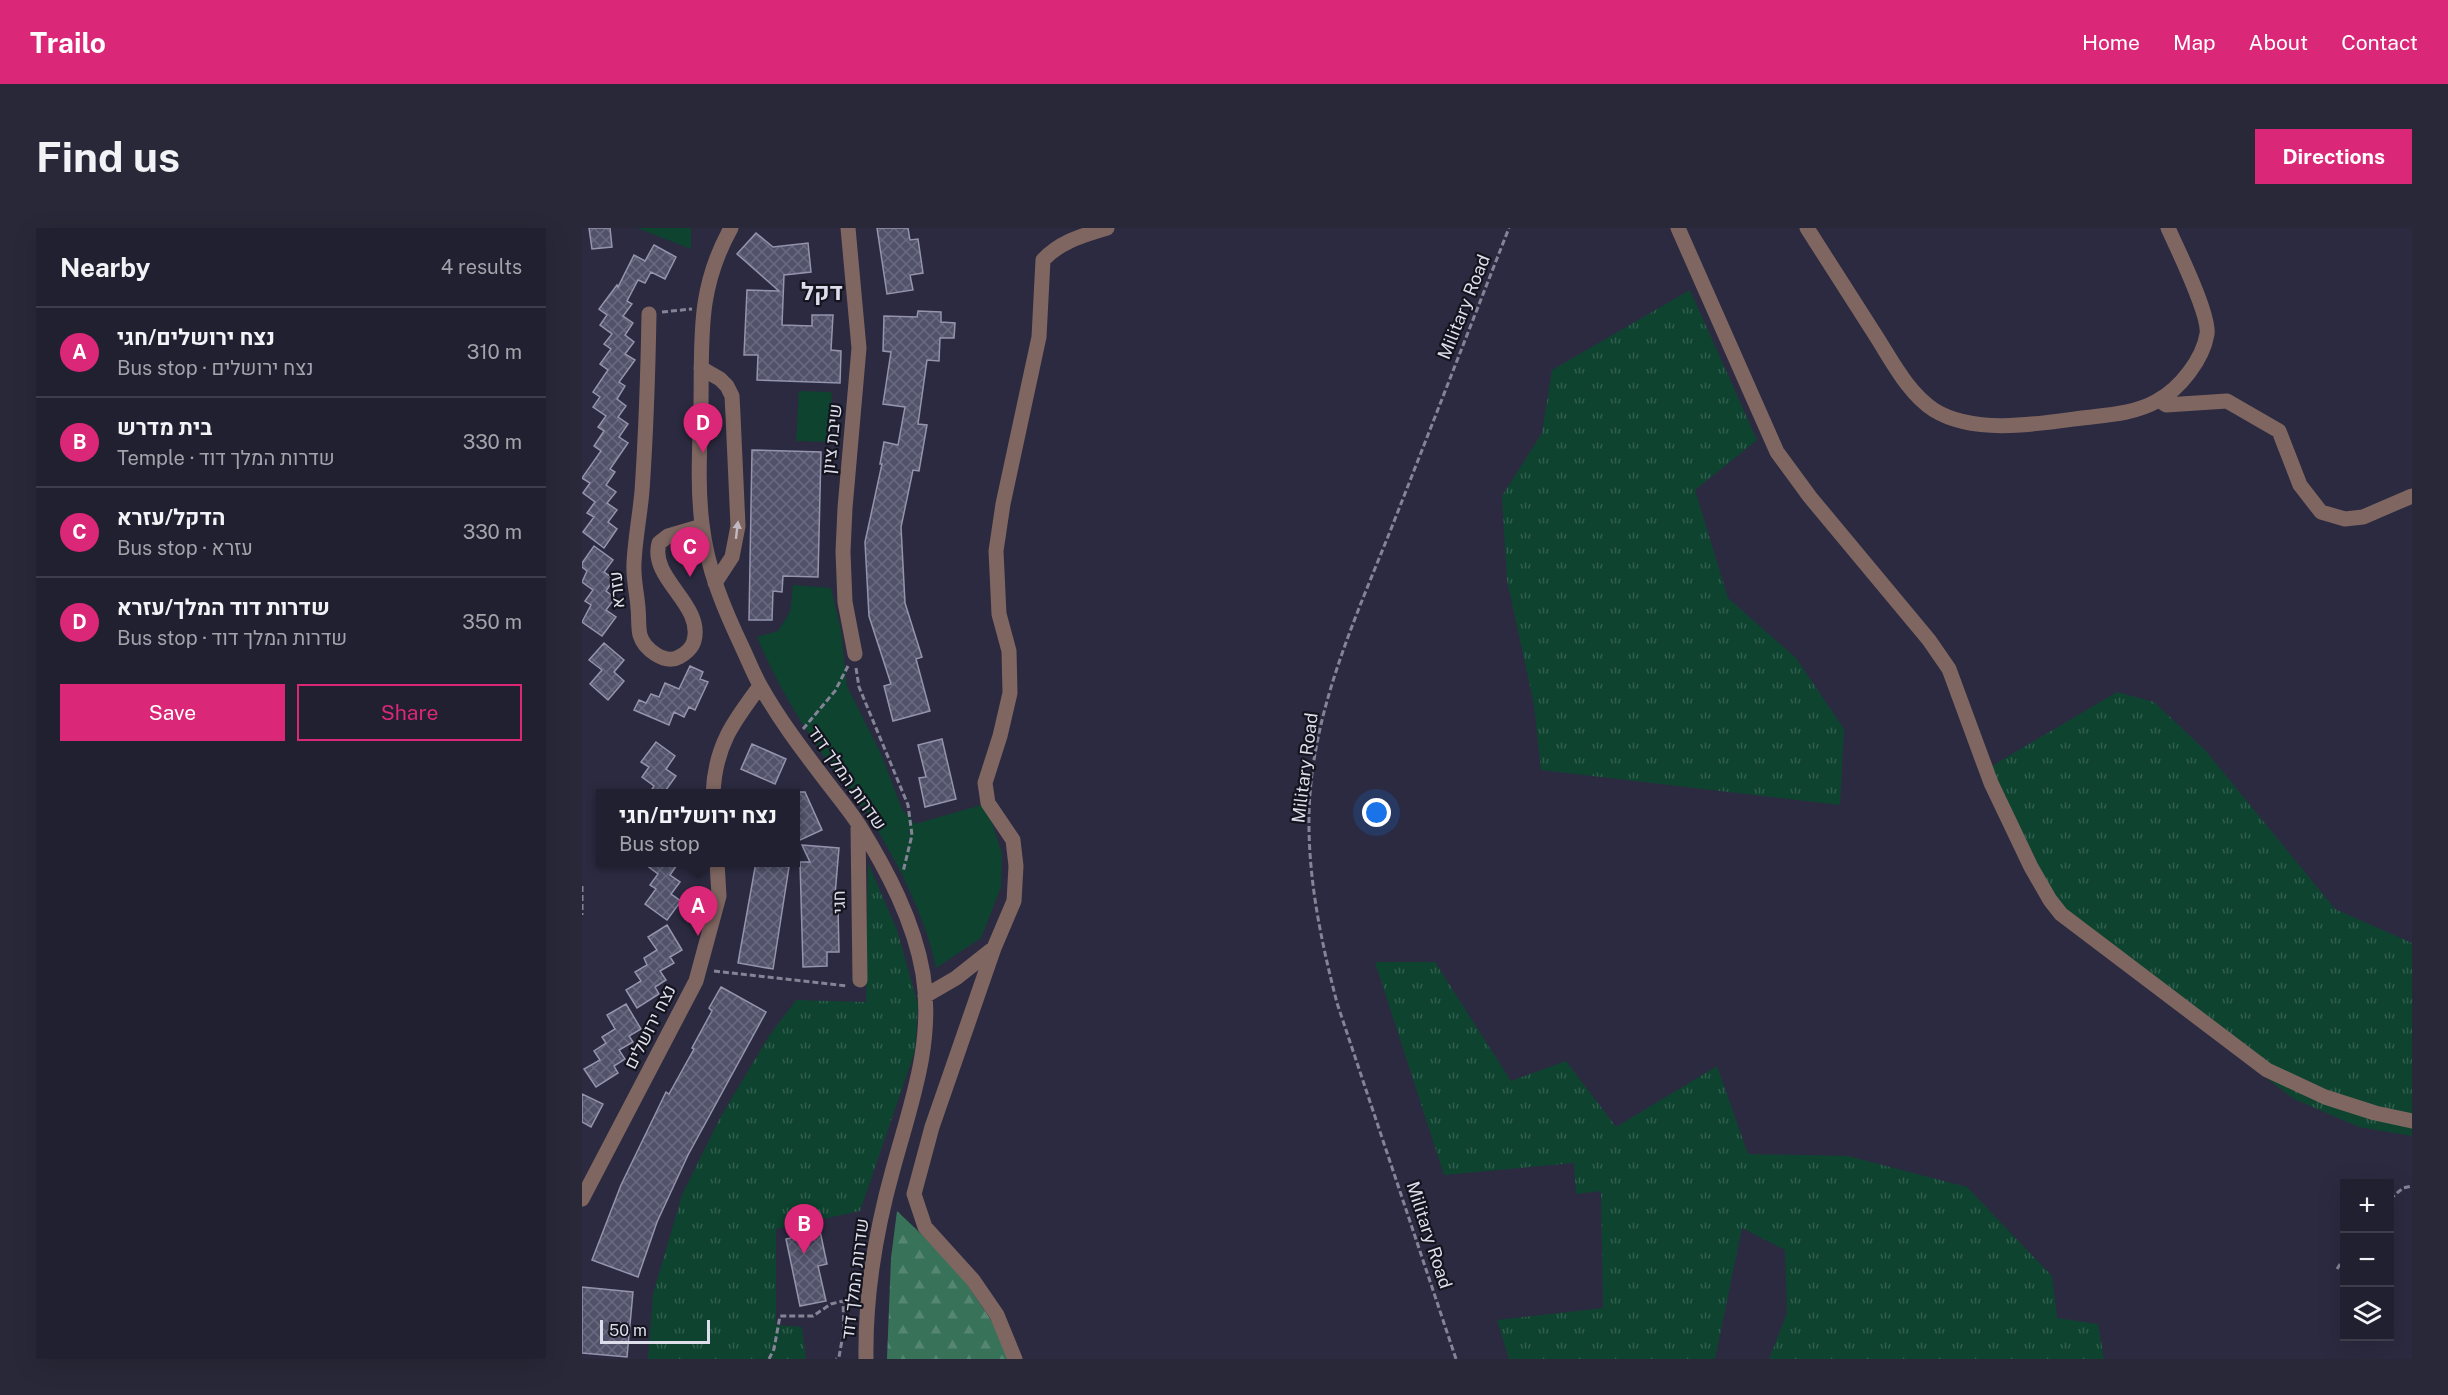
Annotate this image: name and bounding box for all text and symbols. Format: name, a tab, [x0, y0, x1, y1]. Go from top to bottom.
text: Trailo	[30, 26, 106, 59]
text: Home	[2082, 30, 2140, 55]
text: Map	[2173, 30, 2216, 55]
text: About	[2249, 30, 2308, 55]
text: Contact	[2341, 30, 2418, 55]
button: Directions	[2255, 129, 2412, 184]
text: Find us	[36, 132, 180, 181]
street label: Military Road	[1433, 251, 1494, 362]
text: Nearby	[60, 252, 150, 283]
text: 4 results	[441, 255, 522, 279]
district label: דקל	[801, 277, 843, 305]
text: נצח ירושלים/חגי	[117, 324, 275, 350]
text: A	[72, 340, 87, 364]
text: 310 m	[467, 340, 522, 364]
text: Bus stop · נצח ירושלים	[117, 356, 313, 380]
street label: שיבת ציון	[817, 403, 846, 475]
pin: D	[684, 404, 722, 453]
text: בית מדרש	[117, 414, 212, 440]
text: B	[73, 430, 86, 454]
text: 330 m	[463, 430, 522, 454]
text: Temple · שדרות המלך דוד	[117, 446, 335, 470]
text: הדקל/עזרא	[117, 504, 225, 530]
text: C	[72, 520, 87, 544]
text: 330 m	[463, 520, 522, 544]
one-way arrow	[732, 521, 742, 540]
pin: C	[670, 528, 710, 577]
text: Bus stop · עזרא	[117, 536, 253, 560]
street label: עזרא	[604, 571, 629, 609]
text: שדרות דוד המלך/עזרא	[117, 594, 330, 620]
text: D	[72, 610, 87, 634]
text: 350 m	[462, 610, 522, 634]
text: Bus stop · שדרות המלך דוד	[117, 626, 347, 650]
button: Save	[60, 684, 285, 741]
button: Share	[297, 684, 522, 741]
street label: Military Road	[1287, 712, 1322, 824]
street label: שדרות המלך דוד	[804, 722, 891, 834]
popup	[596, 789, 800, 867]
your location	[1362, 798, 1391, 827]
text: נצח ירושלים/חגי	[619, 802, 777, 828]
text: Bus stop	[619, 832, 700, 856]
pin: A	[678, 886, 718, 936]
street label: חגי	[828, 890, 849, 914]
street label: נצח ירושלים	[619, 981, 680, 1072]
street label: Military Road	[1402, 1179, 1457, 1291]
map controls	[2340, 1179, 2394, 1341]
button: +	[2340, 1179, 2394, 1233]
pin: B	[784, 1204, 824, 1254]
street label: שדרות המלך דוד	[837, 1217, 872, 1341]
button: −	[2340, 1233, 2394, 1287]
button: layers	[2340, 1287, 2394, 1341]
scale bar	[600, 1317, 710, 1344]
text: 50 m	[609, 1321, 647, 1340]

